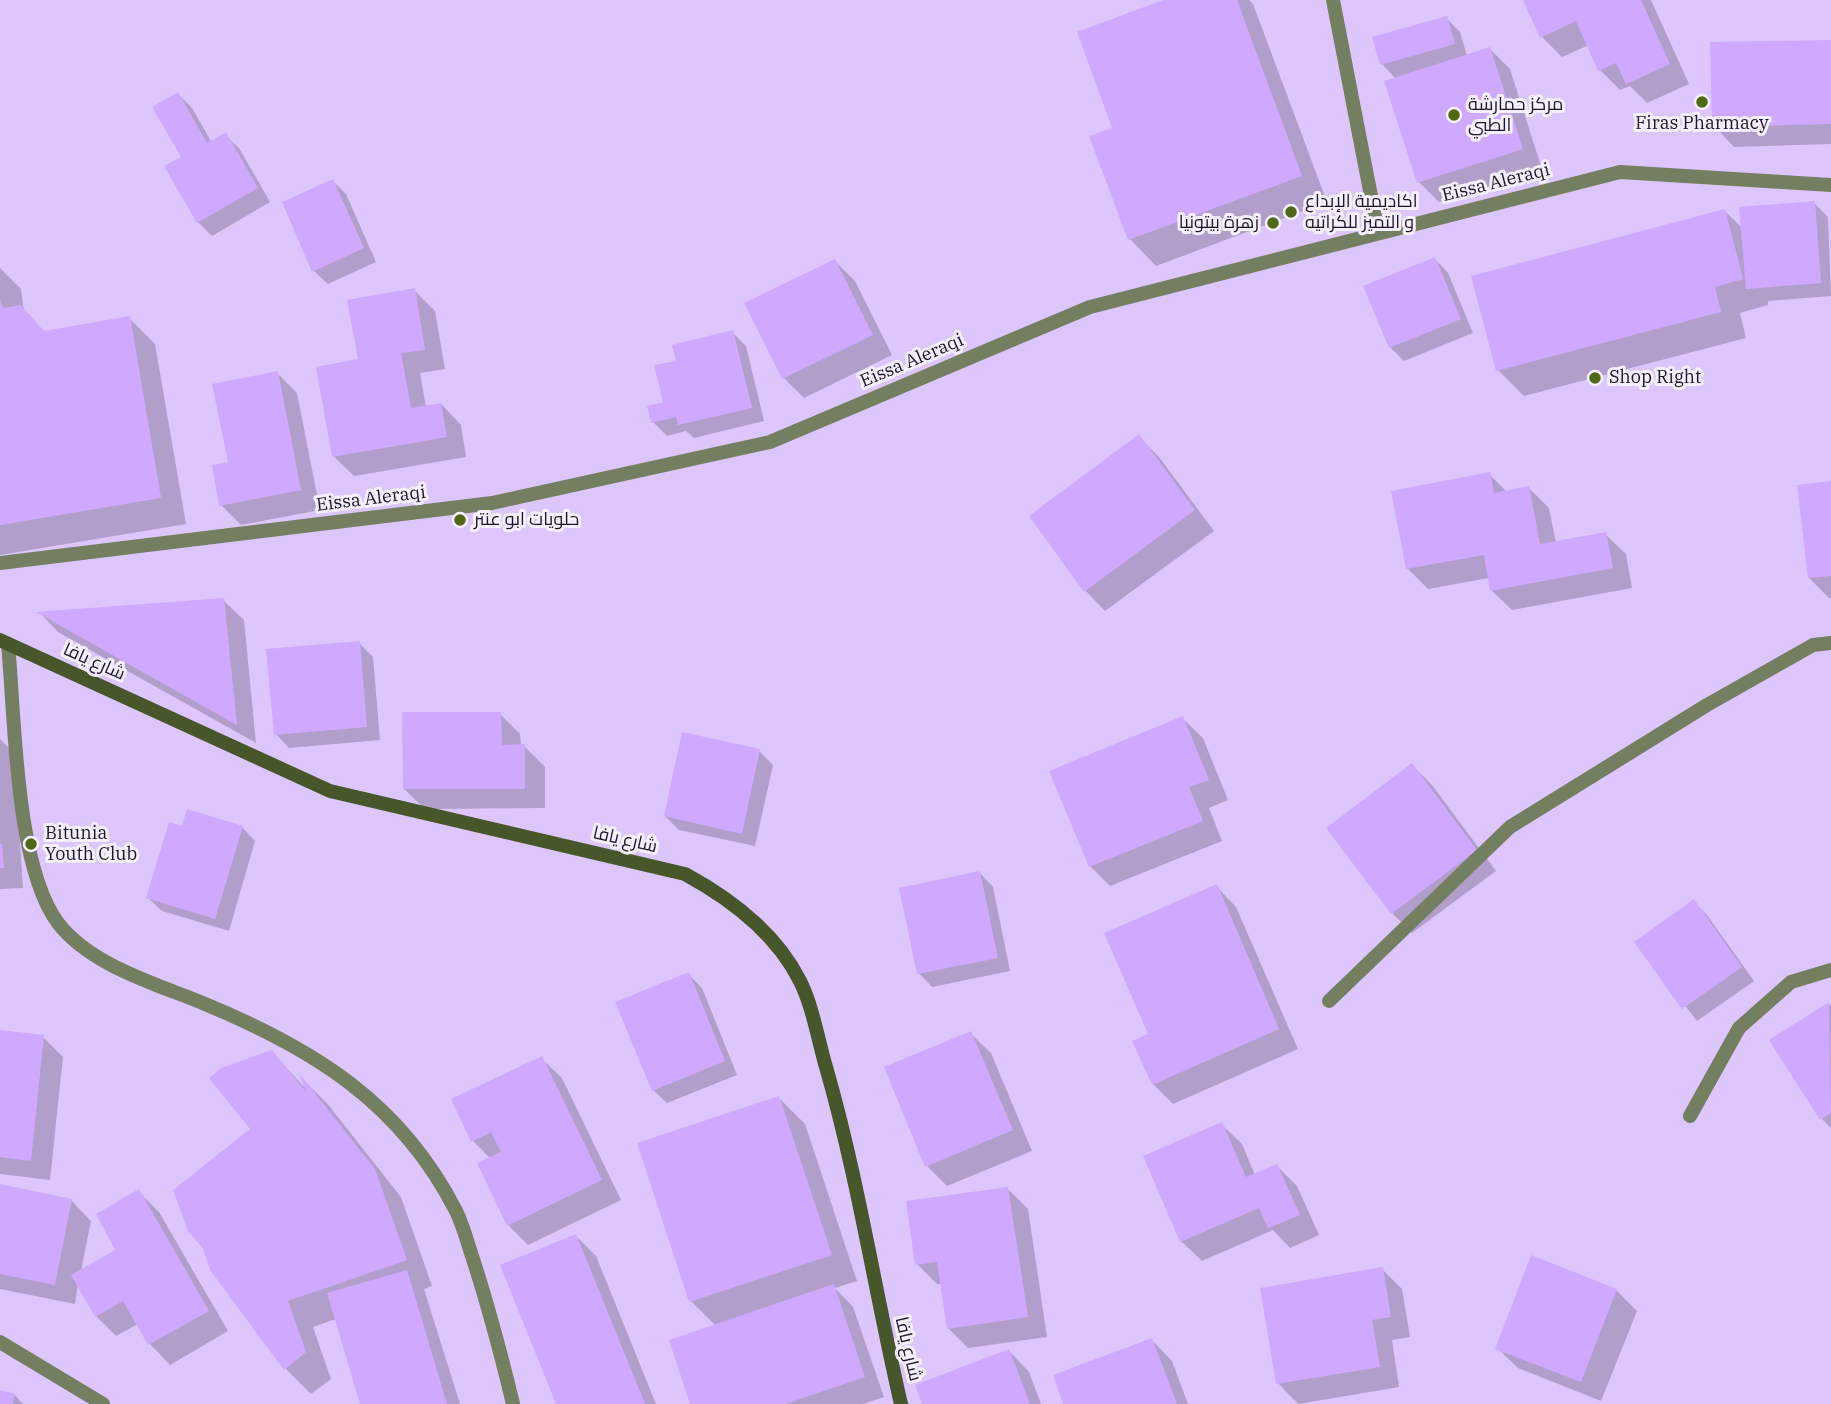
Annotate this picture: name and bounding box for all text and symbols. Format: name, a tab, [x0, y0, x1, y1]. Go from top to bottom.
place label: مركز حمارشة الطبي	[1468, 94, 1563, 136]
marker: Firas Pharmacy	[1694, 94, 1710, 110]
marker: مركز حمارشة الطبي	[1446, 107, 1462, 123]
place label: Firas Pharmacy	[1635, 113, 1769, 135]
street label: Eissa Aleraqi	[1440, 159, 1552, 207]
place label: اكاديمية الإبداع و التميز للكراتيه	[1305, 191, 1418, 234]
marker: اكاديمية الإبداع و التميز للكراتيه	[1283, 204, 1299, 220]
place label: زهرة بيتونيا	[1179, 212, 1259, 234]
marker: زهرة بيتونيا	[1265, 215, 1281, 231]
street label: Eissa Aleraqi	[857, 330, 967, 392]
place label: Shop Right	[1609, 367, 1701, 389]
marker: Shop Right	[1587, 370, 1603, 386]
street label: Eissa Aleraqi	[315, 482, 427, 516]
place label: حلويات ابو عنتر	[474, 509, 579, 531]
marker: حلويات ابو عنتر	[452, 512, 468, 528]
street label: شارع يافا	[60, 639, 128, 685]
street label: شارع يافا	[591, 822, 659, 858]
place label: Bitunia Youth Club	[45, 823, 137, 866]
marker: Bitunia Youth Club	[23, 836, 39, 852]
street label: شارع يافا	[890, 1315, 926, 1383]

